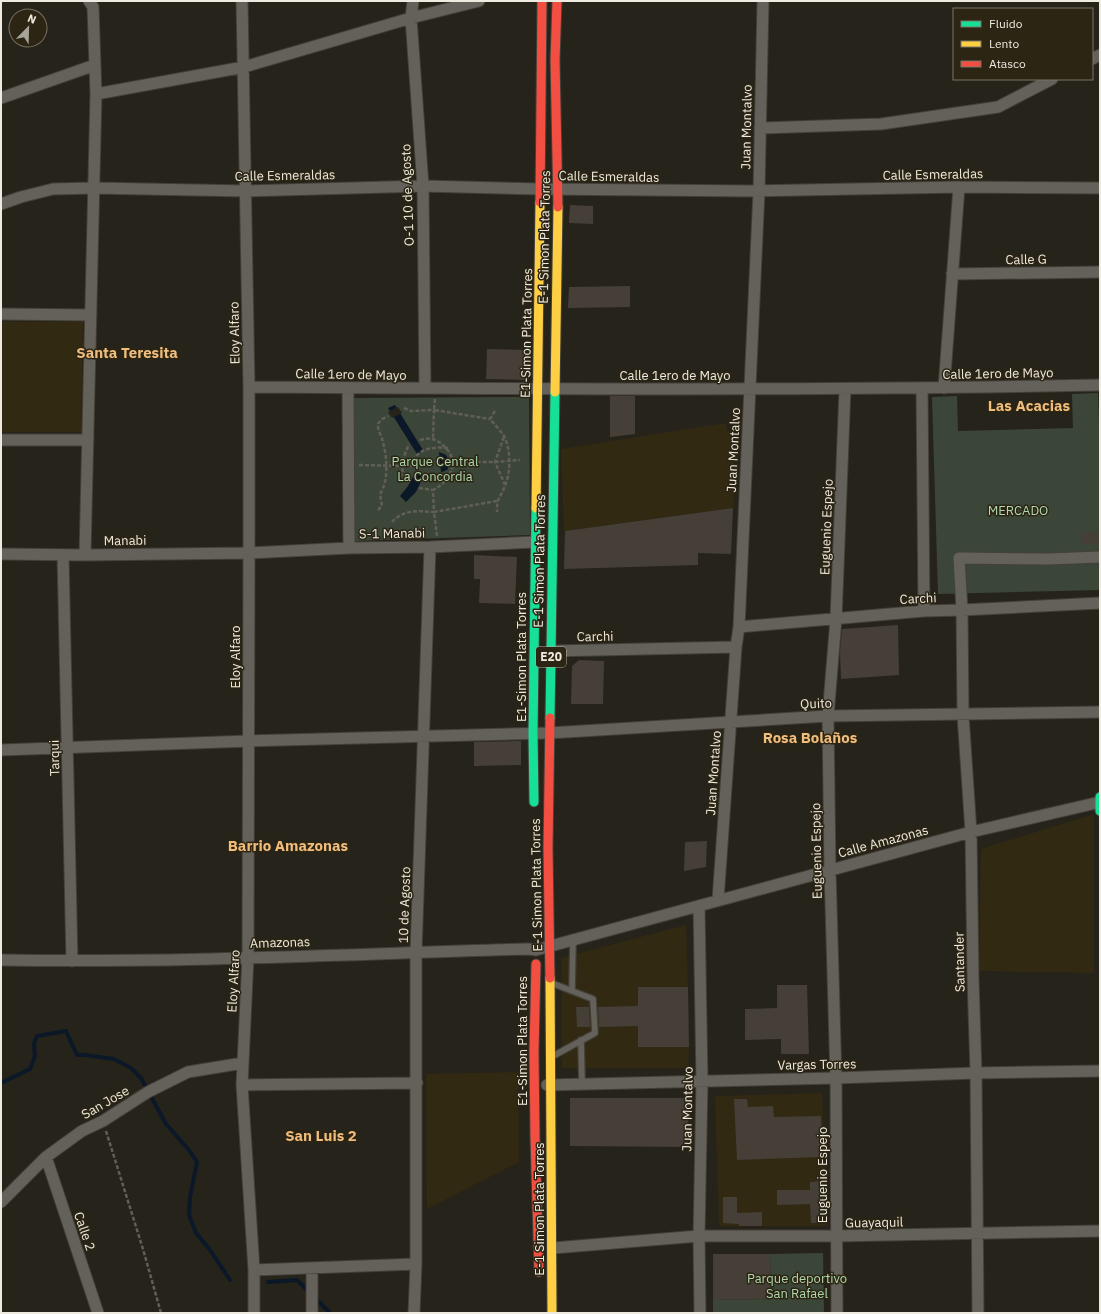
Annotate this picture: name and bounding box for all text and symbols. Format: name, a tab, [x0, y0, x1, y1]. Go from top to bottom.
north arrow	[8, 8, 48, 48]
legend	[953, 8, 1093, 80]
text: N	[26, 11, 38, 27]
text: Fluido	[989, 16, 1023, 31]
text: Lento	[989, 36, 1019, 51]
text: Atasco	[989, 56, 1026, 71]
street label: Juan Montalvo	[737, 84, 756, 170]
street label: O-1 10 de Agosto	[397, 144, 418, 246]
street label: Calle Esmeraldas	[883, 165, 983, 184]
street label: Calle Esmeraldas	[235, 166, 335, 185]
street label: Calle Esmeraldas	[559, 167, 659, 186]
street label: E-1 Simon Plata Torres	[535, 170, 554, 304]
street label: Calle G	[1005, 251, 1047, 268]
street label: E1-Simon Plata Torres	[517, 268, 536, 398]
street label: Eloy Alfaro	[225, 301, 244, 365]
district label: Santa Teresita	[76, 343, 178, 362]
street label: Calle 1ero de Mayo	[942, 364, 1054, 383]
street label: Calle 1ero de Mayo	[295, 365, 407, 384]
street label: Calle 1ero de Mayo	[619, 367, 731, 384]
district label: Las Acacias	[988, 396, 1071, 415]
street label: Juan Montalvo	[723, 407, 744, 493]
park label: Parque Central La Concordia	[392, 453, 479, 485]
street label: Euguenio Espejo	[816, 479, 837, 575]
street label: E-1 Simon Plata Torres	[530, 494, 549, 628]
park label: MERCADO	[988, 502, 1048, 519]
street label: S-1 Manabi	[359, 524, 425, 543]
street label: Manabi	[104, 532, 146, 549]
street label: Carchi	[899, 589, 937, 608]
street label: E1-Simon Plata Torres	[513, 592, 530, 722]
street label: Eloy Alfaro	[227, 626, 244, 688]
street label: Carchi	[576, 628, 614, 645]
road number: E20	[536, 647, 566, 667]
street label: Quito	[800, 694, 832, 713]
district label: Rosa Bolaños	[763, 728, 858, 747]
street label: Juan Montalvo	[702, 730, 725, 816]
street label: Tarqui	[46, 740, 63, 776]
street label: Euguenio Espejo	[807, 803, 826, 899]
street label: E-1 Simon Plata Torres	[527, 818, 546, 952]
street label: Calle Amazonas	[836, 821, 930, 862]
district label: Barrio Amazonas	[228, 836, 349, 855]
street label: 10 de Agosto	[395, 866, 414, 944]
street label: Santander	[950, 932, 969, 992]
street label: Amazonas	[250, 933, 311, 952]
street label: Eloy Alfaro	[223, 949, 244, 1013]
street label: E1-Simon Plata Torres	[514, 976, 531, 1106]
street label: Vargas Torres	[777, 1055, 857, 1074]
street label: Juan Montalvo	[678, 1066, 697, 1152]
street label: San Jose	[78, 1082, 132, 1123]
district label: San Luis 2	[285, 1126, 357, 1145]
street label: Euguenio Espejo	[814, 1127, 831, 1223]
street label: E-1 Simon Plata Torres	[531, 1142, 548, 1276]
street label: Calle 2	[70, 1209, 99, 1253]
street label: Guayaquil	[845, 1213, 904, 1232]
park label: Parque deportivo San Rafael	[747, 1270, 847, 1302]

